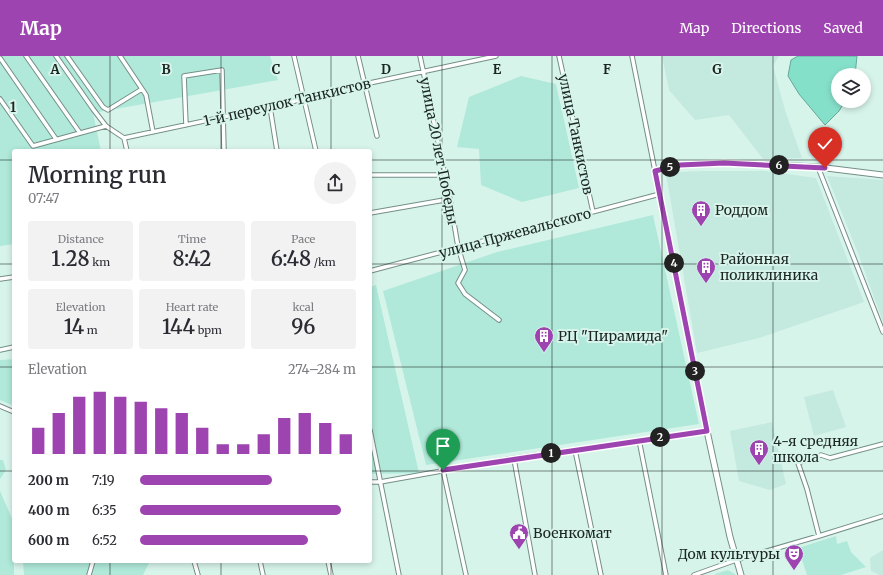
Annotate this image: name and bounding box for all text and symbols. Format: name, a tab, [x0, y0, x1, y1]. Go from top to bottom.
text: Map	[20, 16, 62, 40]
text: Map	[679, 19, 709, 37]
text: Directions	[731, 19, 801, 37]
text: Saved	[823, 19, 863, 37]
text: A	[49, 61, 60, 78]
text: B	[161, 61, 171, 78]
text: C	[272, 61, 281, 78]
text: D	[381, 61, 391, 78]
text: E	[493, 61, 502, 78]
text: F	[603, 61, 611, 78]
text: G	[712, 61, 722, 78]
map controls	[831, 68, 871, 108]
button: layers	[831, 68, 871, 108]
street label: улица Танкистов	[554, 72, 598, 196]
street label: 1-й переулок Танкистов	[202, 74, 372, 130]
street label: улица 20 лет Победы	[416, 76, 462, 226]
text: 1	[10, 99, 16, 116]
pin	[808, 127, 842, 168]
icon: check	[814, 133, 836, 155]
pin: 6	[769, 155, 789, 175]
pin: 5	[660, 157, 680, 177]
text: 6	[776, 158, 782, 172]
text: 5	[667, 160, 673, 174]
text: Morning run	[28, 161, 167, 189]
button: share	[314, 162, 356, 204]
text: 07:47	[28, 190, 60, 207]
building icon: Роддом	[690, 199, 712, 227]
place label: Роддом	[715, 201, 769, 219]
street label: улица Пржевальского	[437, 204, 593, 262]
text: Distance	[58, 232, 104, 246]
text: Time	[178, 232, 206, 246]
text: Pace	[291, 232, 315, 246]
text: 1.28	[51, 246, 90, 271]
text: 8:42	[173, 246, 211, 271]
text: 6:48	[271, 246, 311, 271]
place label: Районная поликлиника	[720, 250, 819, 284]
pin: 4	[664, 253, 684, 273]
text: km	[90, 255, 110, 269]
text: /km	[311, 255, 336, 269]
text: 4	[671, 256, 678, 270]
building icon: Районная поликлиника	[695, 256, 717, 284]
text: Elevation	[56, 300, 106, 314]
text: Heart rate	[166, 300, 218, 314]
text: kcal	[293, 300, 314, 314]
text: 14	[64, 314, 84, 339]
text: 144	[162, 314, 195, 339]
text: 96	[291, 314, 315, 339]
text: m	[84, 323, 98, 337]
text: bpm	[195, 323, 222, 337]
building icon: РЦ "Пирамида"	[533, 325, 555, 353]
place label: РЦ "Пирамида"	[558, 327, 668, 345]
text: Elevation	[28, 361, 87, 378]
text: 274–284 m	[288, 361, 356, 378]
pin: 3	[685, 361, 705, 381]
text: 3	[692, 364, 698, 378]
pin: 2	[650, 427, 670, 447]
pin	[426, 429, 460, 470]
text: 2	[657, 430, 663, 444]
place label: 4-я средняя школа	[773, 432, 858, 466]
icon: arrive	[432, 435, 454, 457]
building icon: 4-я средняя школа	[748, 438, 770, 466]
pin: 1	[541, 443, 561, 463]
text: 1	[548, 446, 554, 460]
text: 200 m	[28, 472, 69, 489]
text: 7:19	[92, 472, 115, 489]
text: 400 m	[28, 502, 70, 519]
text: 6:35	[92, 502, 117, 519]
public building icon: Военкомат	[508, 522, 530, 550]
place label: Военкомат	[533, 524, 612, 542]
text: 600 m	[28, 532, 69, 549]
text: 6:52	[92, 532, 117, 549]
theatre icon: Дом культуры	[783, 543, 805, 571]
place label: Дом культуры	[678, 545, 780, 563]

